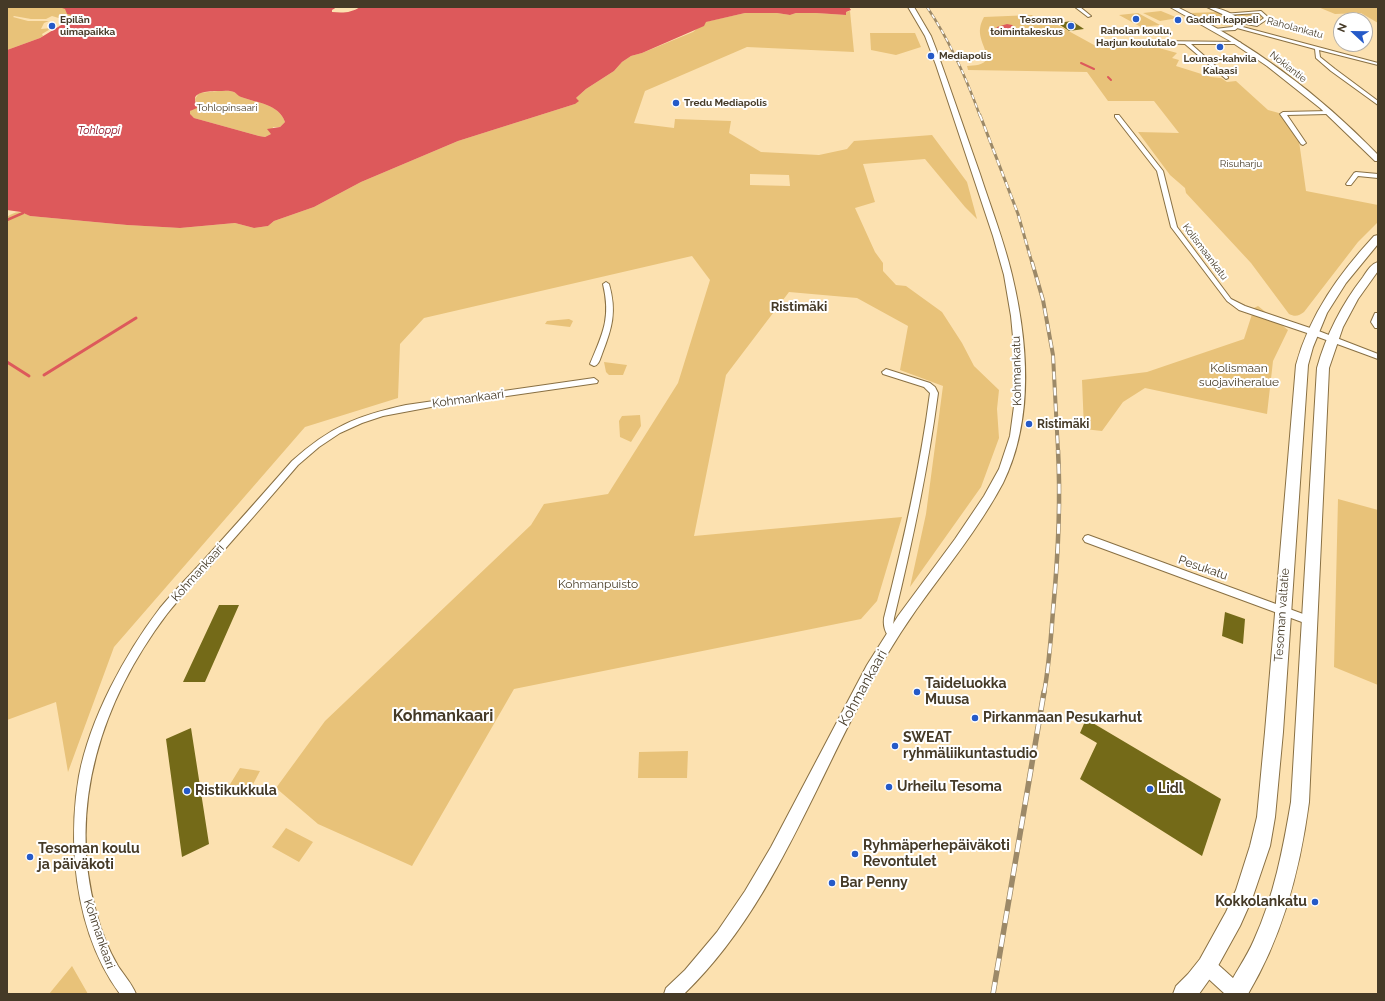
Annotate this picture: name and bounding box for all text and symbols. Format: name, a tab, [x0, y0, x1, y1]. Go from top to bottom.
north arrow	[1333, 12, 1373, 52]
place label: Epilän uimapaikka	[60, 14, 115, 38]
place label: Tesoman toimintakeskus	[990, 14, 1063, 38]
marker: Raholan koulu, Harjun koulutalo	[1131, 14, 1141, 24]
place label: Gaddin kappeli	[1186, 14, 1259, 26]
marker: Gaddin kappeli	[1173, 15, 1183, 25]
street label: Raholankatu	[1266, 15, 1324, 41]
marker: Epilän uimapaikka	[47, 21, 57, 31]
marker: Tesoman toimintakeskus	[1066, 21, 1076, 31]
text: N	[1335, 21, 1350, 34]
place label: Raholan koulu, Harjun koulutalo	[1096, 25, 1176, 48]
marker: Lounas-kahvila Kalaasi	[1215, 42, 1225, 52]
street label: Nokiantie	[1267, 49, 1309, 85]
place label: Mediapolis	[939, 50, 991, 62]
marker: Mediapolis	[926, 51, 936, 61]
place label: Lounas-kahvila Kalaasi	[1183, 53, 1257, 76]
place label: Tredu Mediapolis	[684, 97, 767, 109]
marker: Tredu Mediapolis	[671, 98, 681, 108]
park label: Tohlopinsaari	[196, 102, 258, 114]
water label: Tohloppi	[78, 124, 120, 138]
park label: Risuharju	[1220, 158, 1262, 170]
street label: Kolismaankatu	[1180, 221, 1230, 283]
district label: Ristimäki	[771, 299, 827, 315]
street label: Kohmankatu	[1009, 336, 1025, 406]
park label: Kolismaan suojaviheralue	[1199, 361, 1279, 389]
street label: Kohmankaari	[431, 387, 505, 411]
place label: Ristimäki	[1037, 417, 1089, 431]
marker: Ristimäki	[1024, 419, 1034, 429]
street label: Kohmankaari	[168, 541, 228, 605]
street label: Pesukatu	[1176, 553, 1230, 583]
street label: Tesoman valtatie	[1272, 568, 1292, 662]
park label: Kohmanpuisto	[558, 577, 638, 591]
street label: Kohmankaari	[835, 647, 891, 729]
place label: Taideluokka Muusa	[925, 676, 1007, 708]
marker: Taideluokka Muusa	[912, 687, 922, 697]
district label: Kohmankaari	[393, 706, 493, 726]
place label: Pirkanmaan Pesukarhut	[983, 710, 1142, 726]
marker: Pirkanmaan Pesukarhut	[970, 713, 980, 723]
place label: SWEAT ryhmäliikuntastudio	[903, 730, 1038, 762]
marker: SWEAT ryhmäliikuntastudio	[890, 741, 900, 751]
place label: Urheilu Tesoma	[897, 779, 1002, 795]
place label: Lidl	[1158, 781, 1183, 797]
marker: Urheilu Tesoma	[884, 782, 894, 792]
place label: Ristikukkula	[195, 783, 277, 799]
marker: Lidl	[1145, 784, 1155, 794]
marker: Ristikukkula	[182, 786, 192, 796]
place label: Ryhmäperhepäiväkoti Revontulet	[863, 838, 1010, 870]
place label: Tesoman koulu ja päiväkoti	[38, 841, 140, 874]
marker: Ryhmäperhepäiväkoti Revontulet	[850, 849, 860, 859]
marker: Tesoman koulu ja päiväkoti	[25, 852, 35, 862]
place label: Bar Penny	[840, 875, 908, 891]
marker: Bar Penny	[827, 878, 837, 888]
place label: Kokkolankatu	[1215, 894, 1307, 910]
street label: Kohmankaari	[80, 897, 118, 971]
marker: Kokkolankatu	[1310, 897, 1320, 907]

